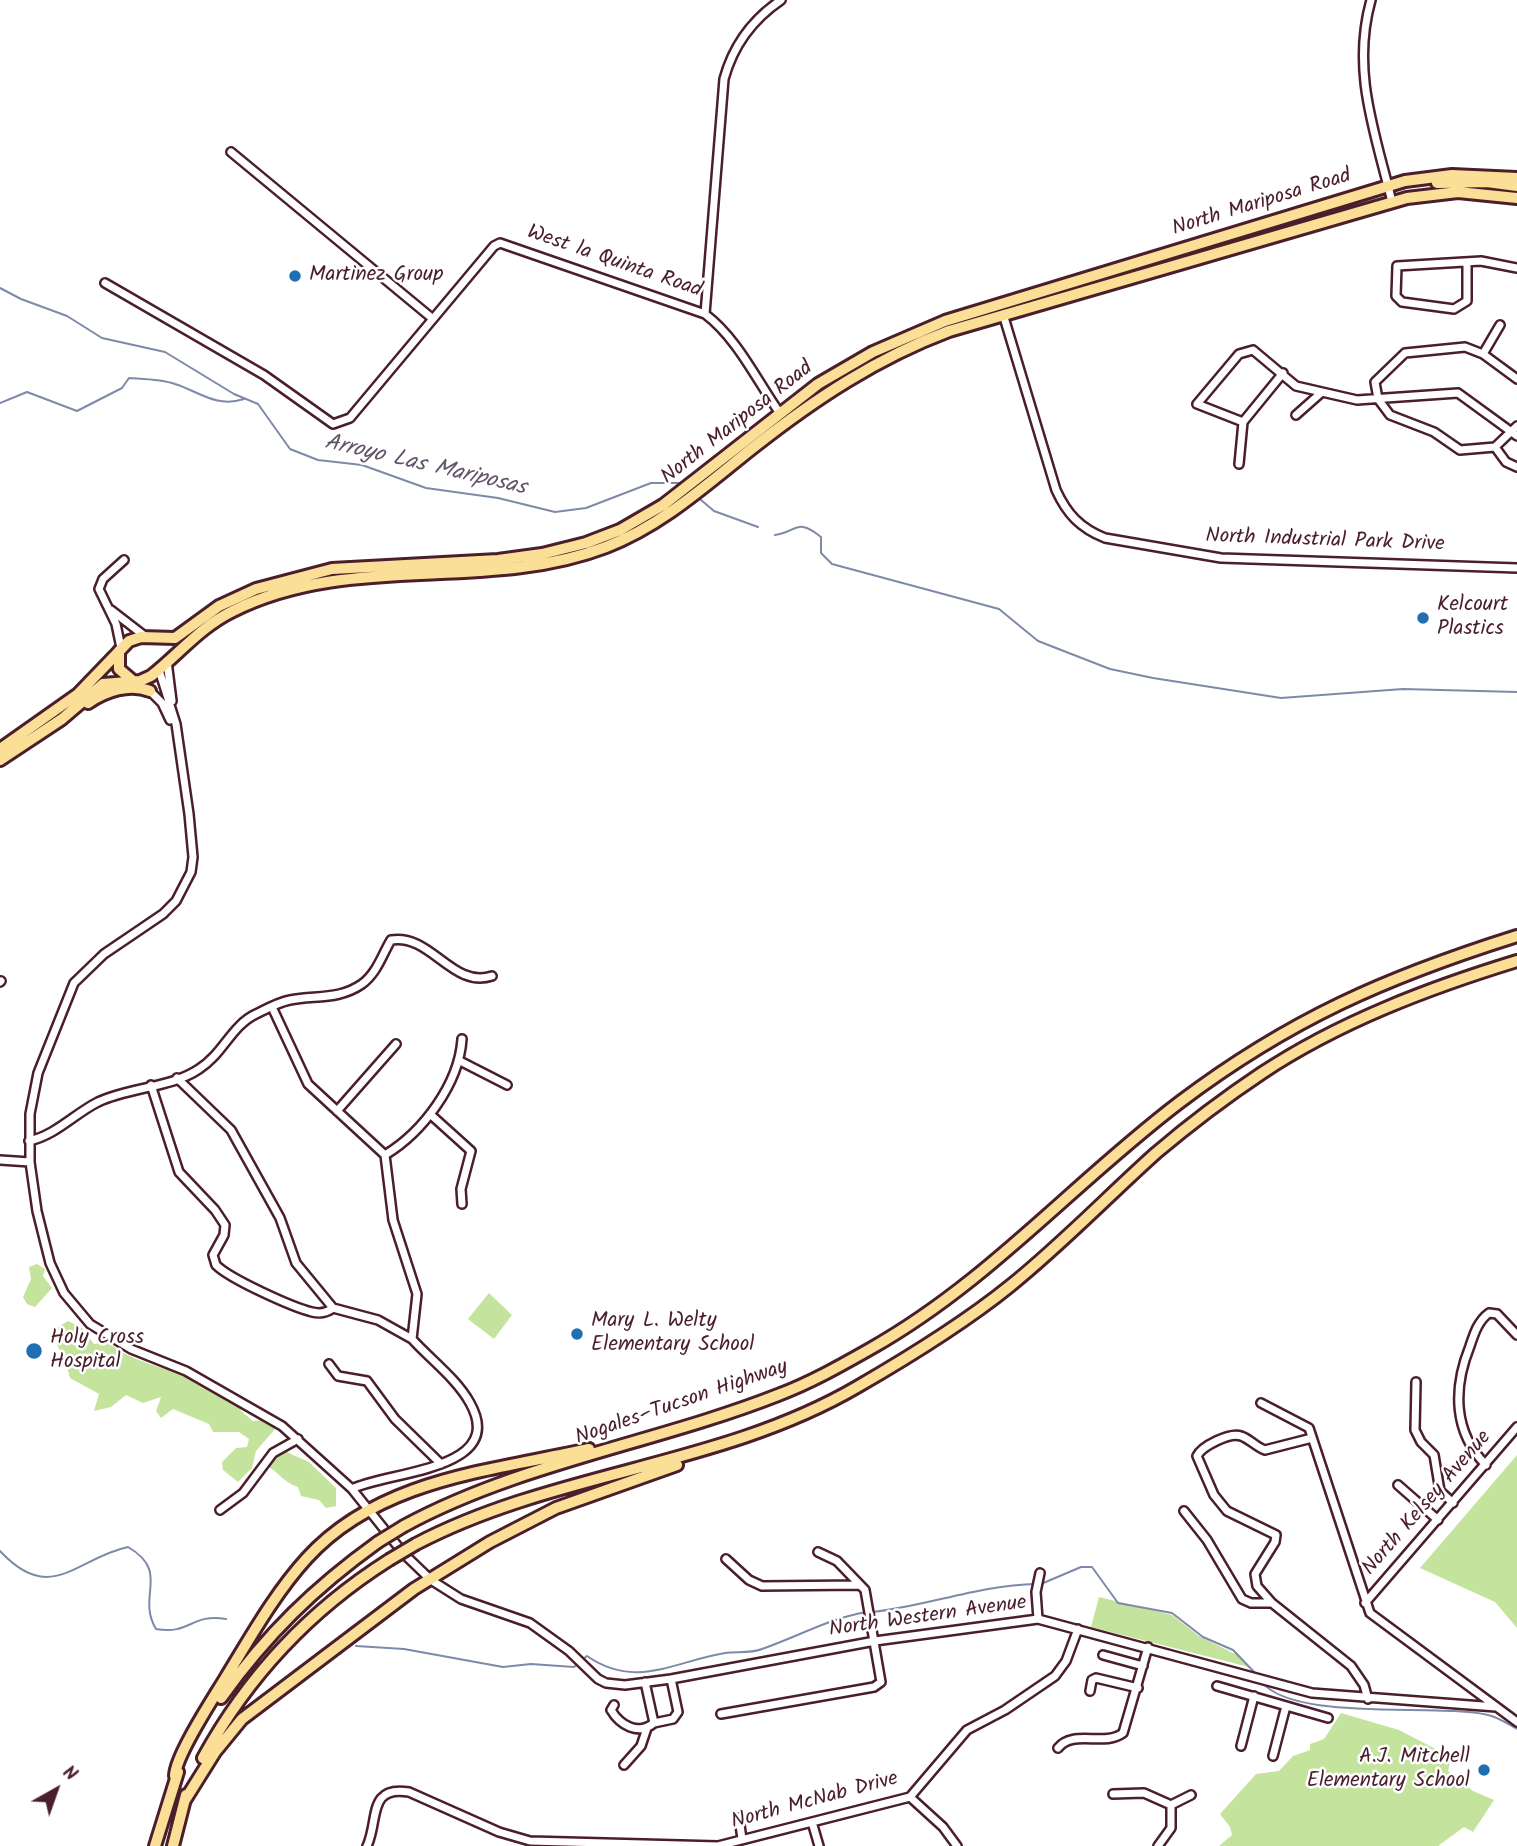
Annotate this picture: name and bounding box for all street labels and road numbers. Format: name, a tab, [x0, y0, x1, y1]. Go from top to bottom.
street label: North Mariposa Road	[1170, 165, 1354, 243]
street label: West la Quinta Road	[523, 221, 705, 305]
street label: North Mariposa Road	[657, 357, 819, 491]
street label: North Industrial Park Drive	[1205, 525, 1445, 559]
street label: Nogales–Tucson Highway	[573, 1356, 791, 1452]
street label: North Kelsey Avenue	[1358, 1426, 1498, 1582]
street label: North Western Avenue	[828, 1592, 1028, 1644]
street label: North McNab Drive	[729, 1768, 901, 1836]

